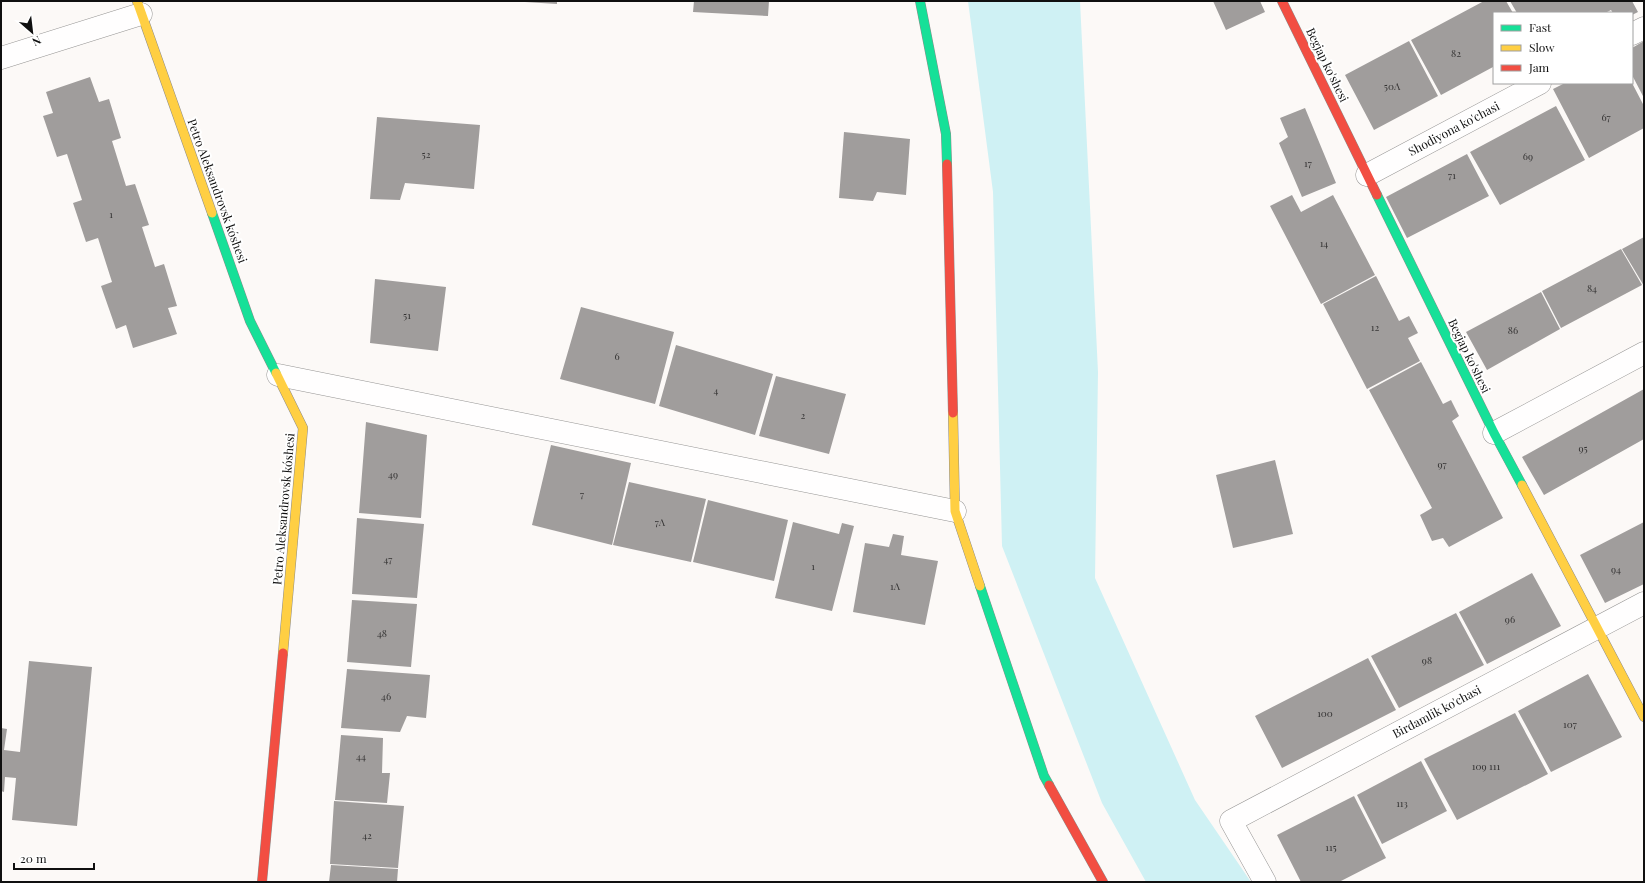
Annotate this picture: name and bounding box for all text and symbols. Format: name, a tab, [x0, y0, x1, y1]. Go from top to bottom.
north arrow	[12, 12, 52, 52]
legend	[1493, 12, 1633, 84]
text: Fast	[1529, 19, 1552, 35]
street label: Begjap ko'shesi	[1303, 25, 1353, 105]
text: N	[30, 33, 44, 50]
text: Slow	[1529, 39, 1555, 55]
house number: 82	[1451, 46, 1461, 60]
text: Jam	[1528, 59, 1550, 75]
house number: 50A	[1384, 79, 1401, 93]
street label: Shodiyona ko'chasi	[1405, 97, 1502, 159]
house number: 67	[1601, 110, 1611, 124]
street label: Petro Aleksandrovsk kóshesi	[184, 116, 252, 266]
house number: 52	[422, 147, 431, 161]
house number: 69	[1523, 149, 1533, 163]
house number: 17	[1304, 156, 1312, 170]
house number: 71	[1448, 168, 1456, 182]
house number: 1	[109, 207, 113, 221]
house number: 14	[1320, 236, 1328, 250]
house number: 84	[1587, 281, 1597, 295]
house number: 51	[403, 308, 411, 322]
street label: Begjap ko'shesi	[1445, 316, 1495, 396]
house number: 12	[1371, 320, 1379, 334]
house number: 86	[1508, 323, 1518, 337]
house number: 6	[614, 349, 620, 363]
house number: 4	[714, 383, 719, 397]
house number: 2	[801, 408, 806, 422]
street label: Petro Aleksandrovsk kóshesi	[268, 432, 298, 586]
house number: 95	[1578, 441, 1588, 455]
house number: 97	[1437, 457, 1447, 471]
house number: 49	[388, 467, 398, 481]
house number: 7	[580, 487, 584, 501]
house number: 7A	[655, 515, 666, 529]
house number: 47	[384, 552, 392, 566]
house number: 1	[811, 559, 815, 573]
house number: 94	[1611, 562, 1621, 576]
house number: 1A	[890, 579, 901, 593]
house number: 96	[1505, 612, 1515, 626]
house number: 48	[377, 626, 387, 640]
house number: 98	[1422, 653, 1432, 667]
street label: Birdamlik ko'chasi	[1389, 681, 1484, 741]
house number: 46	[381, 689, 391, 703]
house number: 100	[1317, 706, 1333, 720]
house number: 107	[1563, 717, 1577, 731]
house number: 44	[356, 749, 366, 763]
house number: 109 111	[1472, 759, 1500, 773]
house number: 113	[1396, 796, 1408, 810]
house number: 42	[362, 828, 372, 842]
house number: 115	[1325, 840, 1337, 854]
scale bar	[14, 845, 94, 871]
text: 20 m	[20, 850, 47, 866]

